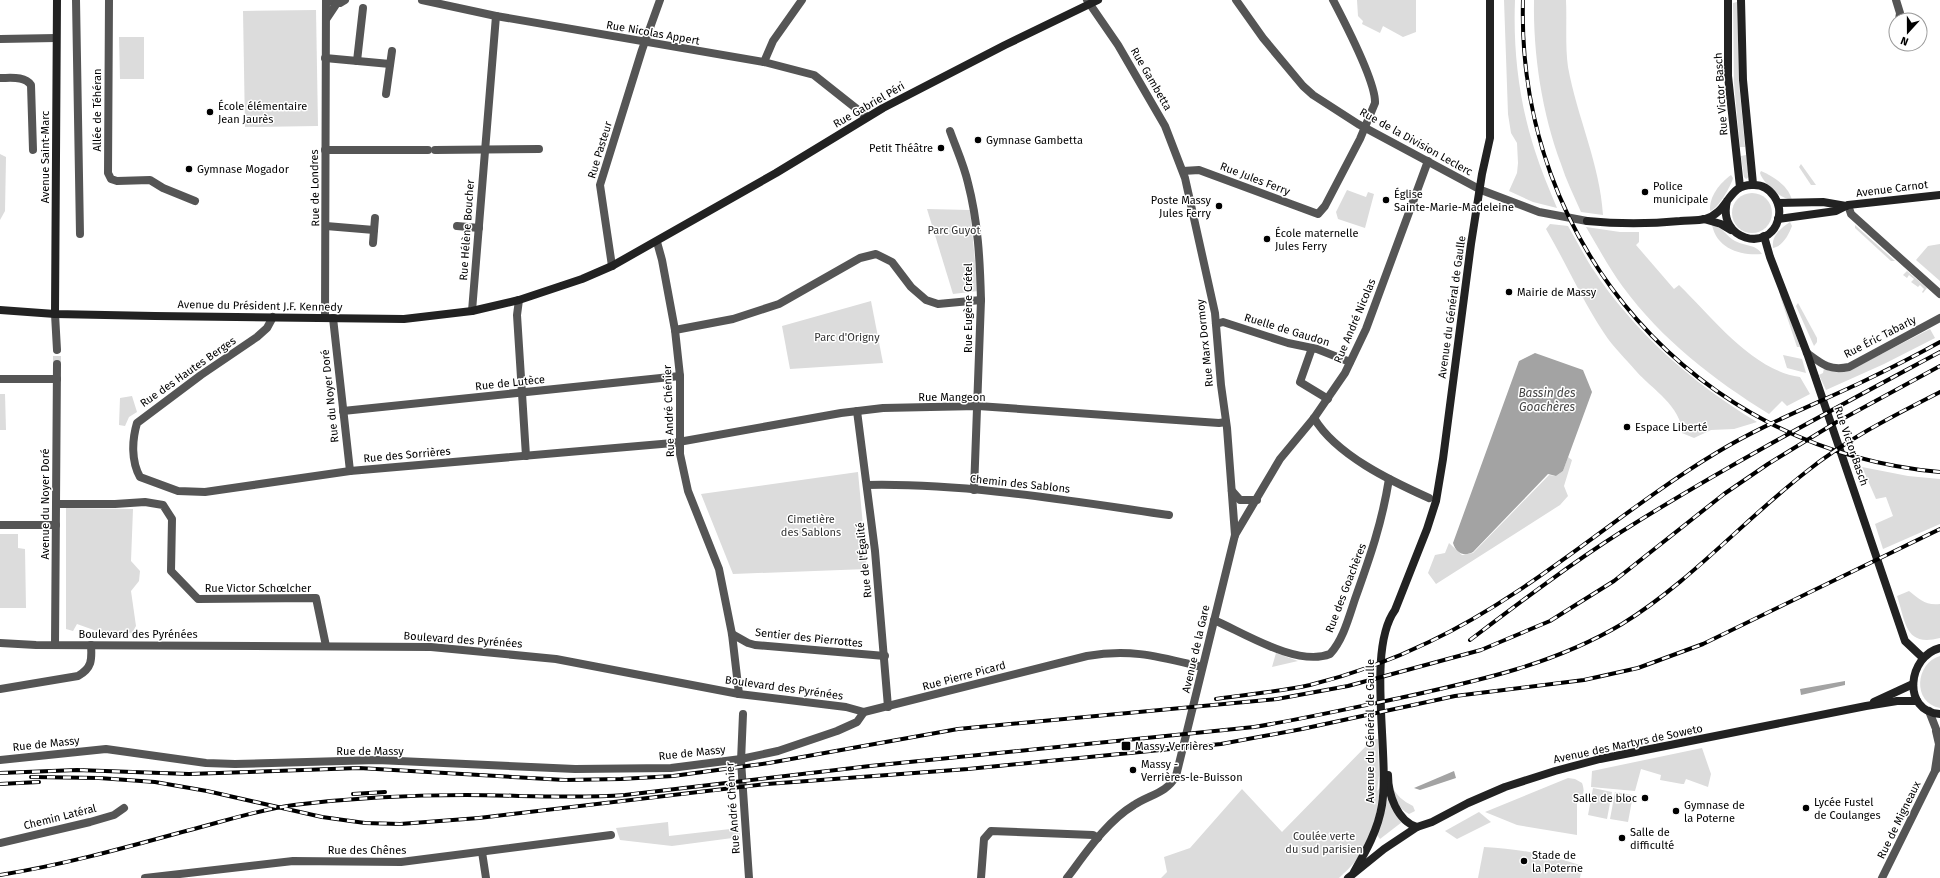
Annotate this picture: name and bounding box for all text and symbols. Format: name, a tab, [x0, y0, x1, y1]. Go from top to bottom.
north arrow	[1888, 12, 1928, 52]
street label: Rue Nicolas Appert	[605, 18, 701, 48]
text: N	[1899, 33, 1910, 48]
street label: Rue Gambetta	[1128, 45, 1174, 113]
street label: Rue Victor Basch	[1712, 52, 1730, 136]
street label: Allée de Téhéran	[91, 69, 104, 151]
street label: Rue Gabriel Péri	[831, 79, 907, 131]
place label: École élémentaire Jean Jaurès	[218, 99, 307, 126]
street label: Rue de la Division Leclerc	[1357, 106, 1475, 178]
marker: École élémentaire Jean Jaurès	[205, 107, 215, 117]
street label: Avenue Saint-Marc	[39, 111, 52, 203]
street label: Rue Pasteur	[585, 119, 615, 180]
place label: Gymnase Gambetta	[986, 134, 1083, 147]
marker: Gymnase Gambetta	[973, 135, 983, 145]
place label: Petit Théâtre	[869, 142, 933, 155]
marker: Petit Théâtre	[936, 143, 946, 153]
street label: Rue de Londres	[308, 149, 322, 227]
street label: Rue Jules Ferry	[1218, 160, 1292, 199]
place label: Gymnase Mogador	[197, 163, 290, 176]
marker: Gymnase Mogador	[184, 164, 194, 174]
street label: Rue Hélène Boucher	[457, 178, 477, 281]
street label: Avenue Carnot	[1855, 178, 1929, 200]
place label: Police municipale	[1653, 180, 1708, 206]
place label: Église Sainte-Marie-Madeleine	[1394, 187, 1514, 214]
marker: Police municipale	[1640, 187, 1650, 197]
place label: Poste Massy Jules Ferry	[1151, 194, 1212, 220]
marker: Église Sainte-Marie-Madeleine	[1381, 195, 1391, 205]
marker: Poste Massy Jules Ferry	[1214, 201, 1224, 211]
park label: Parc Guyot	[928, 224, 981, 237]
place label: École maternelle Jules Ferry	[1275, 226, 1359, 253]
marker: École maternelle Jules Ferry	[1262, 234, 1272, 244]
street label: Avenue du Général de Gaulle	[1436, 235, 1468, 379]
street label: Rue Eugène Crétel	[962, 263, 975, 353]
street label: Rue André Nicolas	[1331, 277, 1379, 365]
place label: Mairie de Massy	[1517, 286, 1597, 299]
marker: Mairie de Massy	[1504, 287, 1514, 297]
street label: Avenue du Président J.F. Kennedy	[177, 298, 343, 314]
street label: Rue Marx Dormoy	[1194, 298, 1216, 387]
street label: Ruelle de Gaudon	[1243, 311, 1331, 349]
street label: Rue Éric Tabarly	[1841, 312, 1919, 361]
park label: Parc d'Origny	[814, 331, 880, 344]
street label: Rue des Hautes Berges	[138, 334, 238, 410]
street label: Rue du Noyer Doré	[319, 349, 341, 443]
street label: Rue André Chénier	[661, 364, 677, 457]
street label: Rue de Lutèce	[475, 373, 545, 393]
water label: Bassin des Goachères	[1518, 386, 1576, 414]
street label: Rue Mangeon	[918, 391, 986, 404]
street label: Rue Victor Basch	[1831, 405, 1871, 487]
place label: Espace Liberté	[1635, 421, 1707, 434]
marker: Espace Liberté	[1622, 422, 1632, 432]
street label: Rue des Sorrières	[363, 445, 451, 465]
street label: Avenue du Noyer Doré	[39, 448, 52, 560]
street label: Chemin des Sablons	[969, 472, 1071, 496]
park label: Cimetière des Sablons	[781, 513, 841, 539]
street label: Rue de l'Égalité	[853, 521, 874, 599]
street label: Rue des Goachères	[1323, 542, 1369, 634]
street label: Rue Victor Schœlcher	[205, 582, 312, 595]
street label: Avenue de la Gare	[1180, 604, 1212, 694]
street label: Sentier des Pierrottes	[754, 626, 864, 650]
street label: Boulevard des Pyrénées	[78, 628, 198, 641]
street label: Boulevard des Pyrénées	[403, 629, 523, 651]
street label: Rue Pierre Picard	[921, 659, 1007, 693]
street label: Avenue du Général de Gaulle	[1364, 659, 1377, 803]
street label: Boulevard des Pyrénées	[724, 673, 844, 703]
street label: Avenue des Martyrs de Soweto	[1552, 722, 1704, 766]
street label: Rue de Massy	[12, 734, 81, 754]
marker: Massy-Verrières	[1120, 740, 1132, 752]
place label: Massy-Verrières	[1135, 740, 1213, 753]
street label: Rue de Massy	[658, 743, 727, 763]
street label: Rue de Massy	[336, 745, 404, 758]
place label: Massy - Verrières-le-Buisson	[1141, 758, 1243, 784]
street label: Rue André Chénier	[723, 761, 743, 855]
marker: Massy - Verrières-le-Buisson	[1128, 765, 1138, 775]
street label: Rue de Migneaux	[1875, 778, 1924, 861]
place label: Salle de bloc	[1573, 792, 1637, 805]
marker: Salle de bloc	[1640, 793, 1650, 803]
place label: Lycée Fustel de Coulanges	[1814, 796, 1881, 822]
place label: Gymnase de la Poterne	[1684, 799, 1745, 825]
street label: Chemin Latéral	[22, 802, 98, 832]
marker: Lycée Fustel de Coulanges	[1801, 803, 1811, 813]
marker: Gymnase de la Poterne	[1671, 806, 1681, 816]
place label: Salle de difficulté	[1630, 826, 1674, 852]
park label: Coulée verte du sud parisien	[1285, 830, 1363, 856]
marker: Salle de difficulté	[1617, 833, 1627, 843]
street label: Rue des Chênes	[328, 844, 406, 857]
place label: Stade de la Poterne	[1532, 849, 1583, 875]
marker: Stade de la Poterne	[1519, 856, 1529, 866]

